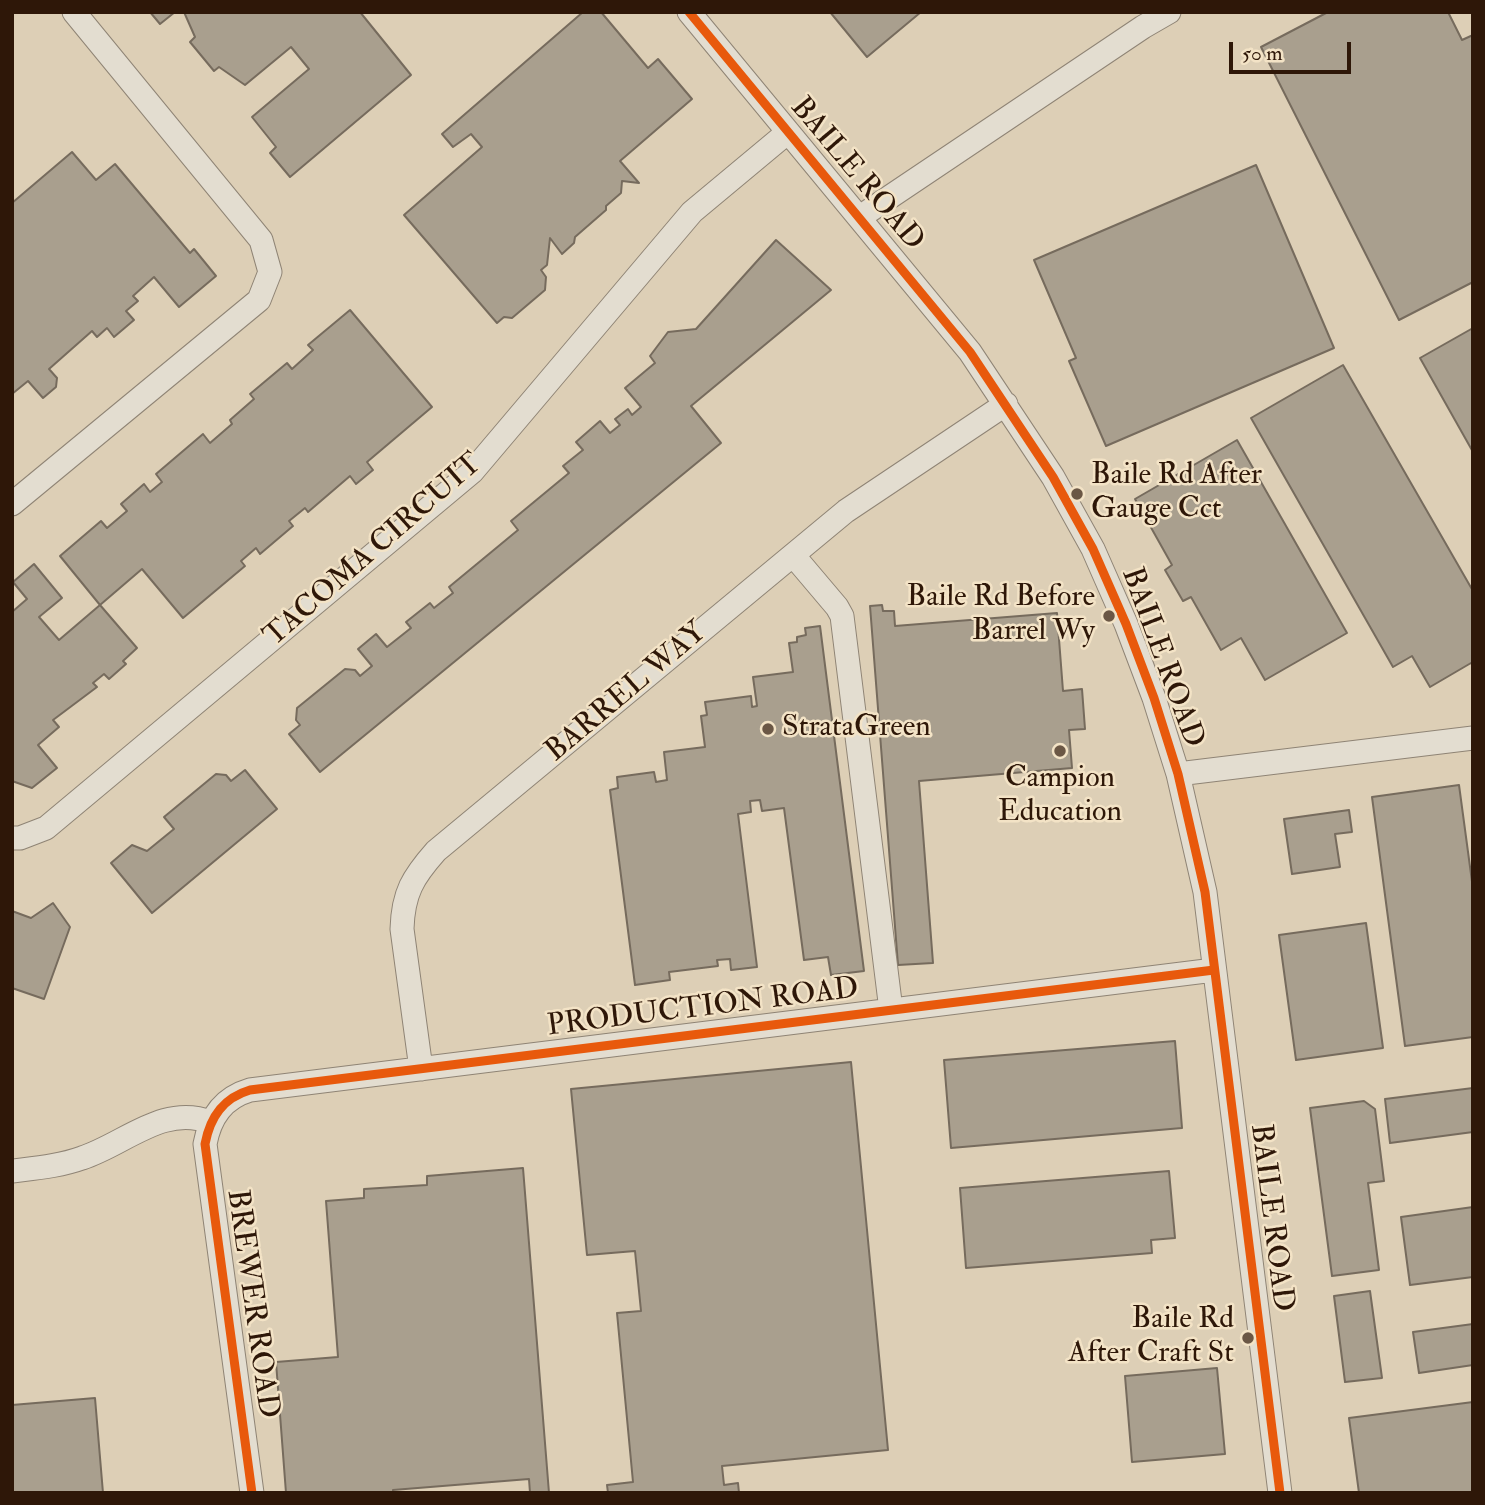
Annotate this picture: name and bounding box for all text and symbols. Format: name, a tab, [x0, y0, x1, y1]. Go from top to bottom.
scale bar	[1233, 28, 1356, 72]
text: 50 m	[1242, 40, 1283, 67]
street label: BAILE ROAD	[781, 91, 931, 259]
street label: TACOMA CIRCUIT	[258, 447, 490, 655]
place label: Baile Rd After Gauge Cct	[1091, 459, 1262, 530]
marker: Baile Rd After Gauge Cct	[1069, 486, 1085, 502]
street label: BAILE ROAD	[1112, 563, 1210, 753]
place label: Baile Rd Before Barrel Wy	[906, 581, 1095, 652]
marker: Baile Rd Before Barrel Wy	[1101, 608, 1117, 624]
street label: BARREL WAY	[539, 615, 715, 771]
place label: StrataGreen	[782, 711, 931, 747]
marker: StrataGreen	[760, 721, 776, 737]
marker: Campion Education	[1052, 743, 1068, 759]
place label: Campion Education	[998, 762, 1122, 832]
street label: PRODUCTION ROAD	[545, 972, 861, 1046]
street label: BAILE ROAD	[1241, 1122, 1299, 1314]
street label: BREWER ROAD	[217, 1187, 285, 1421]
place label: Baile Rd After Craft St	[1068, 1303, 1234, 1374]
marker: Baile Rd After Craft St	[1240, 1330, 1256, 1346]

